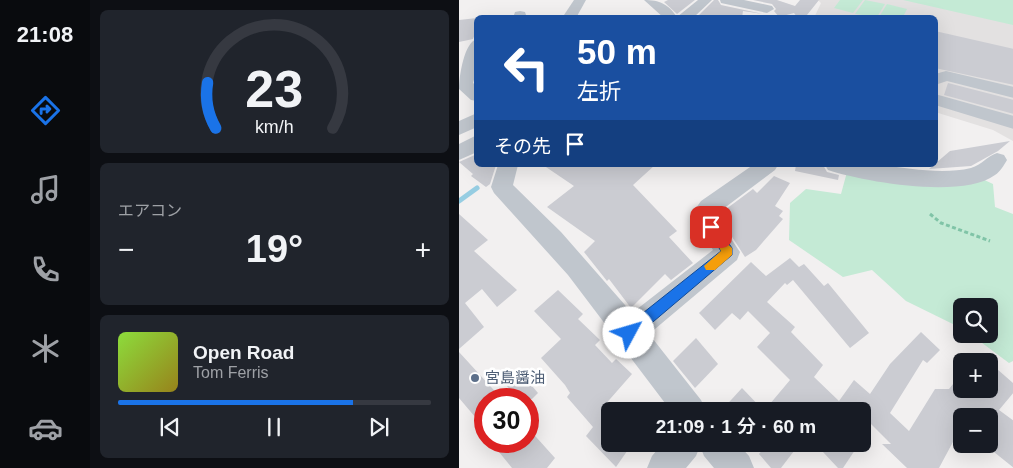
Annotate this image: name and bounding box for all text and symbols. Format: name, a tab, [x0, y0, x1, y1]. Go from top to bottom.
text: 21:08	[17, 22, 73, 47]
text: 50 m	[577, 32, 657, 71]
icon: left	[494, 35, 559, 100]
text: 23	[246, 60, 303, 118]
text: 左折	[577, 79, 621, 104]
icon: directions	[28, 93, 63, 128]
text: km/h	[255, 117, 294, 137]
icon: arrive	[561, 130, 589, 158]
text: その先	[494, 136, 551, 157]
icon: music	[28, 172, 63, 207]
text: エアコン	[118, 202, 182, 219]
pin	[690, 206, 732, 248]
icon: arrive	[697, 213, 725, 241]
text: 19°	[246, 228, 303, 270]
text: −	[118, 234, 134, 265]
text: +	[415, 234, 431, 265]
icon: phone	[28, 252, 63, 287]
map controls	[953, 298, 998, 453]
button: search	[953, 298, 998, 343]
position arrow	[602, 306, 654, 358]
icon: climate	[28, 331, 63, 366]
text: Open Road	[193, 342, 294, 363]
button: +	[953, 353, 998, 398]
text: Tom Ferris	[193, 364, 269, 381]
place label: 宮島醤油	[485, 369, 545, 386]
marker: 宮島醤油	[469, 372, 481, 384]
speed limit sign: 30	[474, 388, 539, 453]
button: −	[953, 408, 998, 453]
icon: car	[28, 411, 63, 446]
icon: previous	[156, 413, 184, 441]
icon: pause	[260, 413, 288, 441]
icon: next	[365, 413, 393, 441]
text: 21:09 · 1 分 · 60 m	[656, 416, 816, 437]

